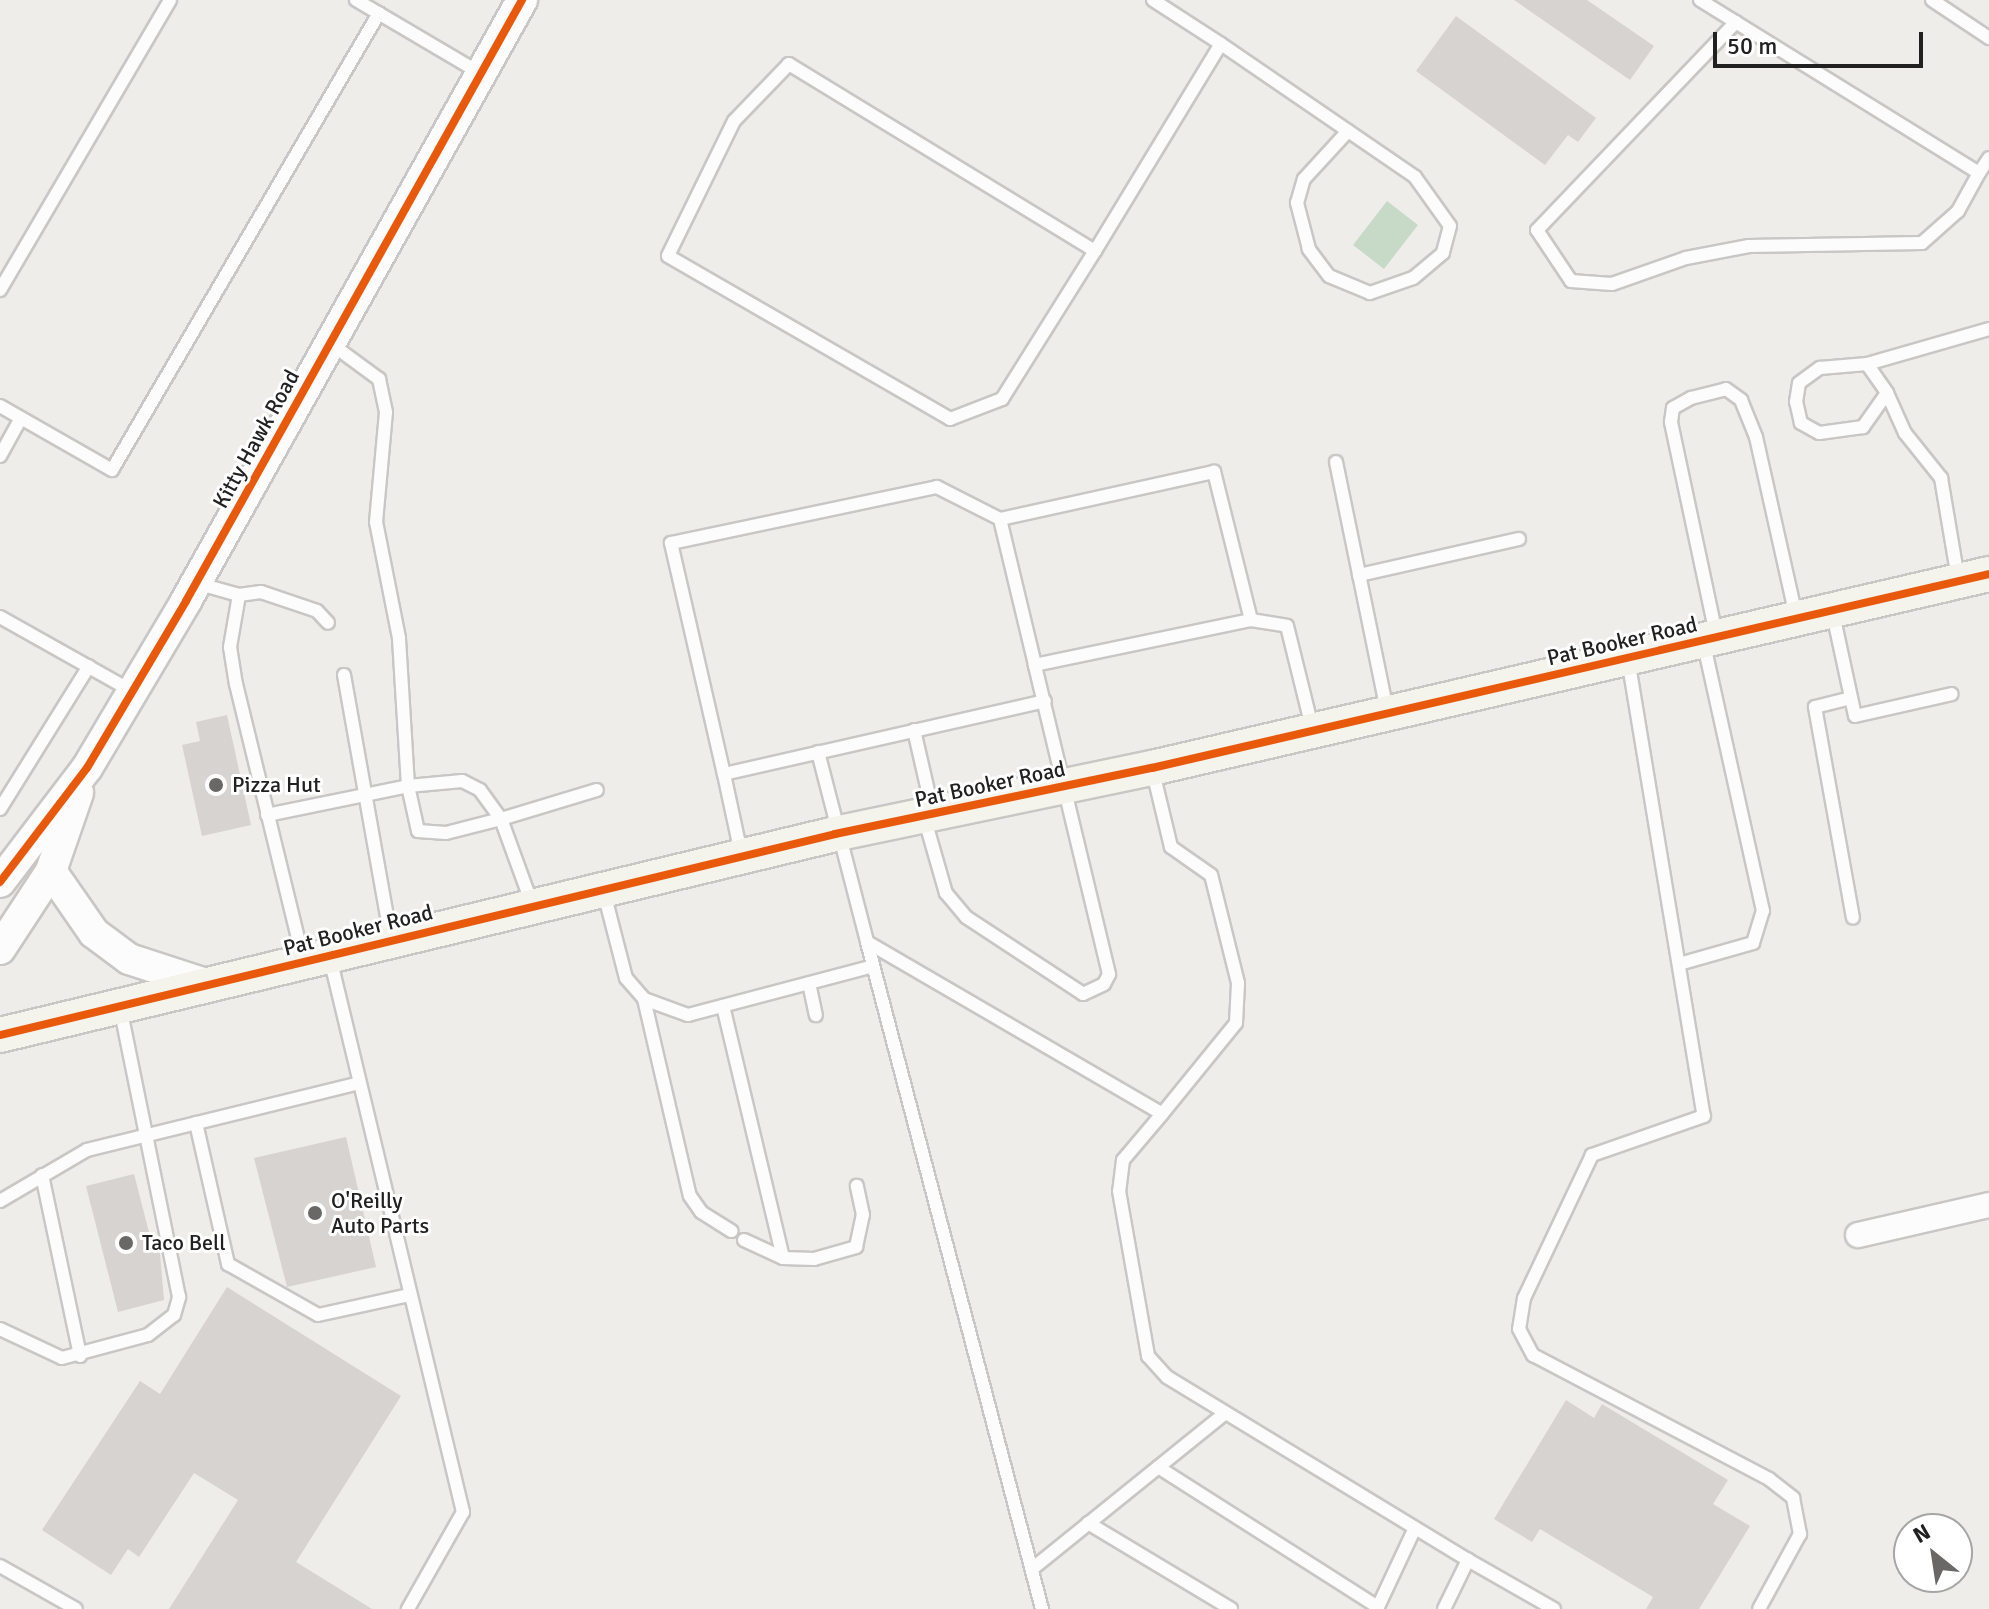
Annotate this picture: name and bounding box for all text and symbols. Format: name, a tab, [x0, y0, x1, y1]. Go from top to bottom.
scale bar	[1717, 16, 1927, 66]
text: 50 m	[1727, 31, 1777, 61]
street label: Kitty Hawk Road	[207, 365, 305, 513]
street label: Pat Booker Road	[1544, 611, 1700, 671]
street label: Pat Booker Road	[912, 755, 1068, 813]
place label: Pizza Hut	[232, 772, 321, 798]
marker: Pizza Hut	[207, 776, 225, 794]
street label: Pat Booker Road	[280, 899, 436, 961]
place label: O'Reilly Auto Parts	[331, 1187, 429, 1238]
marker: O'Reilly Auto Parts	[306, 1204, 324, 1222]
place label: Taco Bell	[142, 1230, 226, 1256]
marker: Taco Bell	[117, 1234, 135, 1252]
north arrow	[1893, 1513, 1973, 1593]
text: N	[1908, 1518, 1935, 1549]

